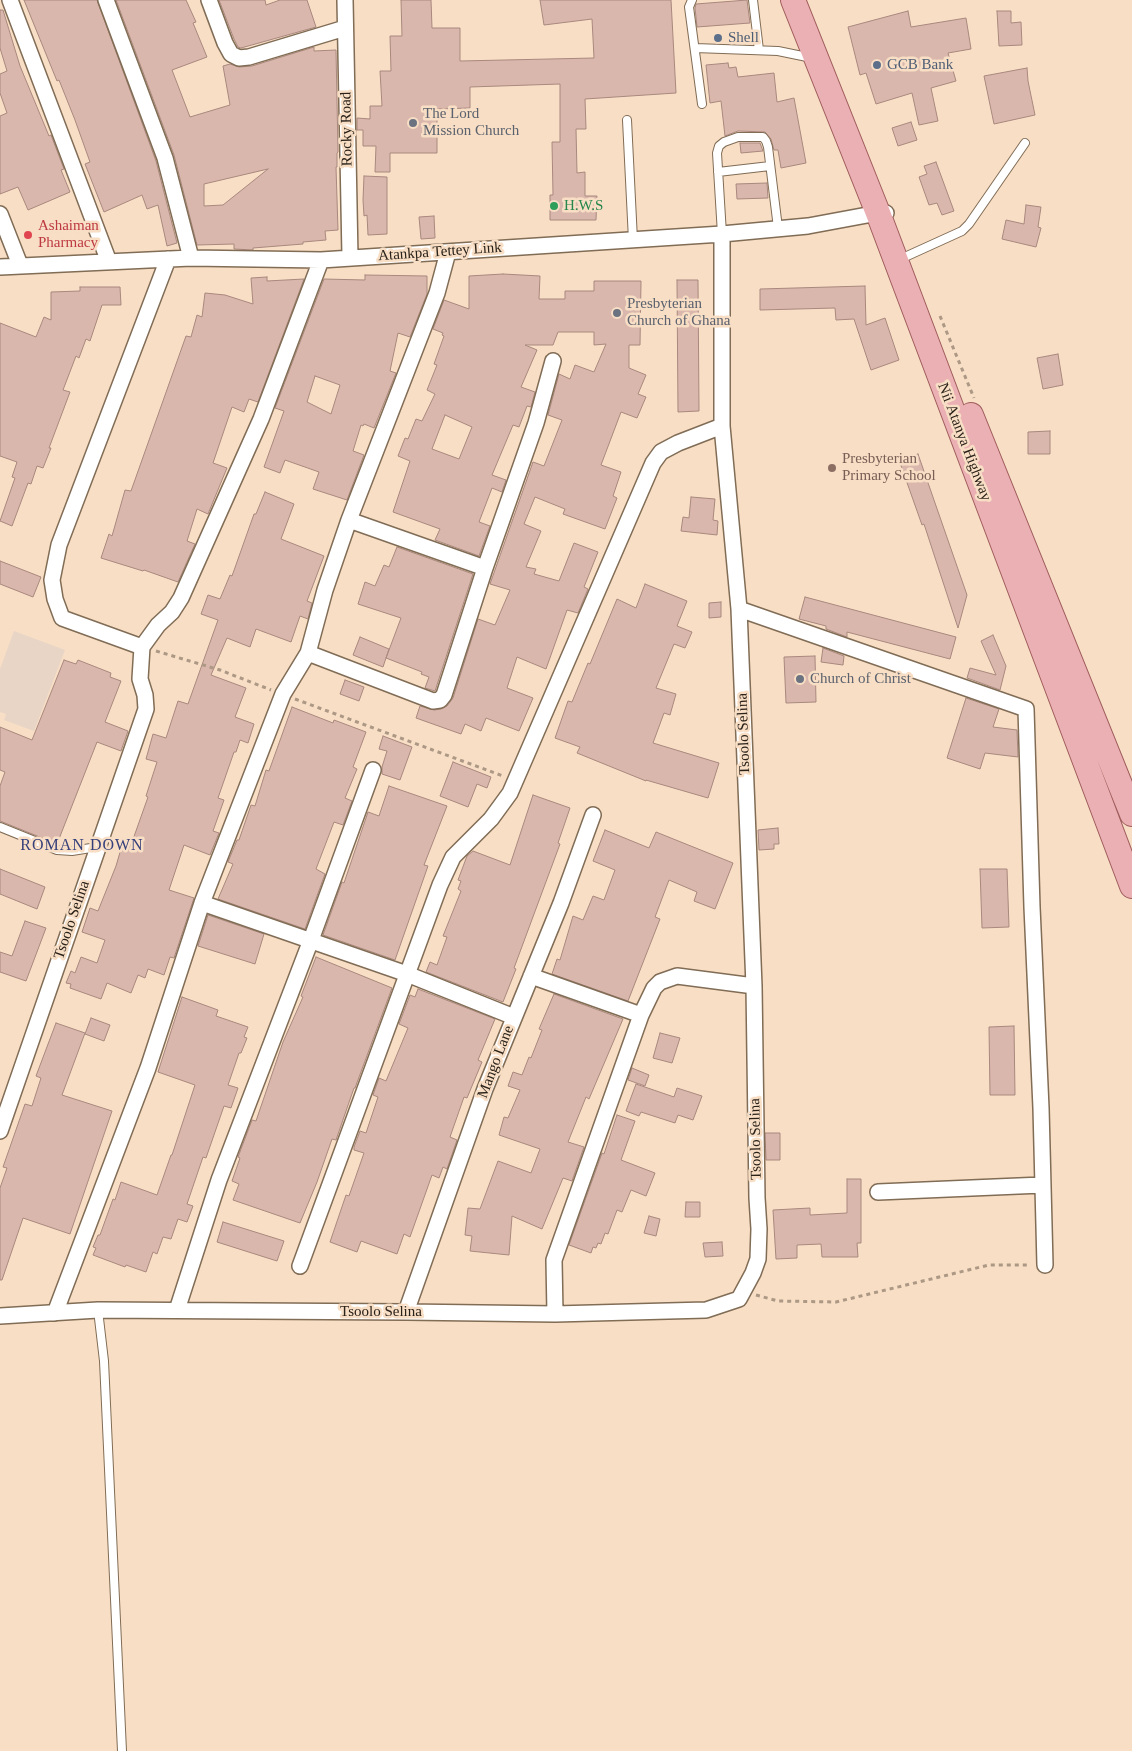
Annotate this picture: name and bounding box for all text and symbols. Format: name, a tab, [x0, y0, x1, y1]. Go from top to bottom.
place label: Shell	[728, 29, 759, 47]
marker: Shell	[712, 32, 724, 44]
place label: GCB Bank	[887, 56, 953, 74]
marker: GCB Bank	[871, 59, 883, 71]
street label: Rocky Road	[337, 92, 357, 166]
place label: The Lord Mission Church	[423, 105, 519, 140]
marker: The Lord Mission Church	[407, 117, 419, 129]
place label: H.W.S	[564, 197, 603, 215]
marker: H.W.S	[548, 200, 560, 212]
place label: Ashaiman Pharmacy	[38, 217, 99, 252]
marker: Ashaiman Pharmacy	[22, 229, 34, 241]
street label: Atankpa Tettey Link	[378, 239, 502, 265]
place label: Presbyterian Church of Ghana	[627, 295, 730, 330]
marker: Presbyterian Church of Ghana	[611, 307, 623, 319]
street label: Nii Atanya Highway	[933, 380, 995, 504]
place label: Presbyterian Primary School	[842, 450, 936, 485]
marker: Presbyterian Primary School	[826, 462, 838, 474]
place label: Church of Christ	[810, 670, 911, 688]
marker: Church of Christ	[794, 673, 806, 685]
street label: Tsoolo Selina	[734, 693, 754, 775]
district label: ROMAN DOWN	[19, 836, 145, 856]
street label: Tsoolo Selina	[50, 878, 94, 962]
street label: Mango Lane	[474, 1023, 518, 1101]
street label: Tsoolo Selina	[746, 1098, 766, 1180]
street label: Tsoolo Selina	[340, 1303, 422, 1321]

